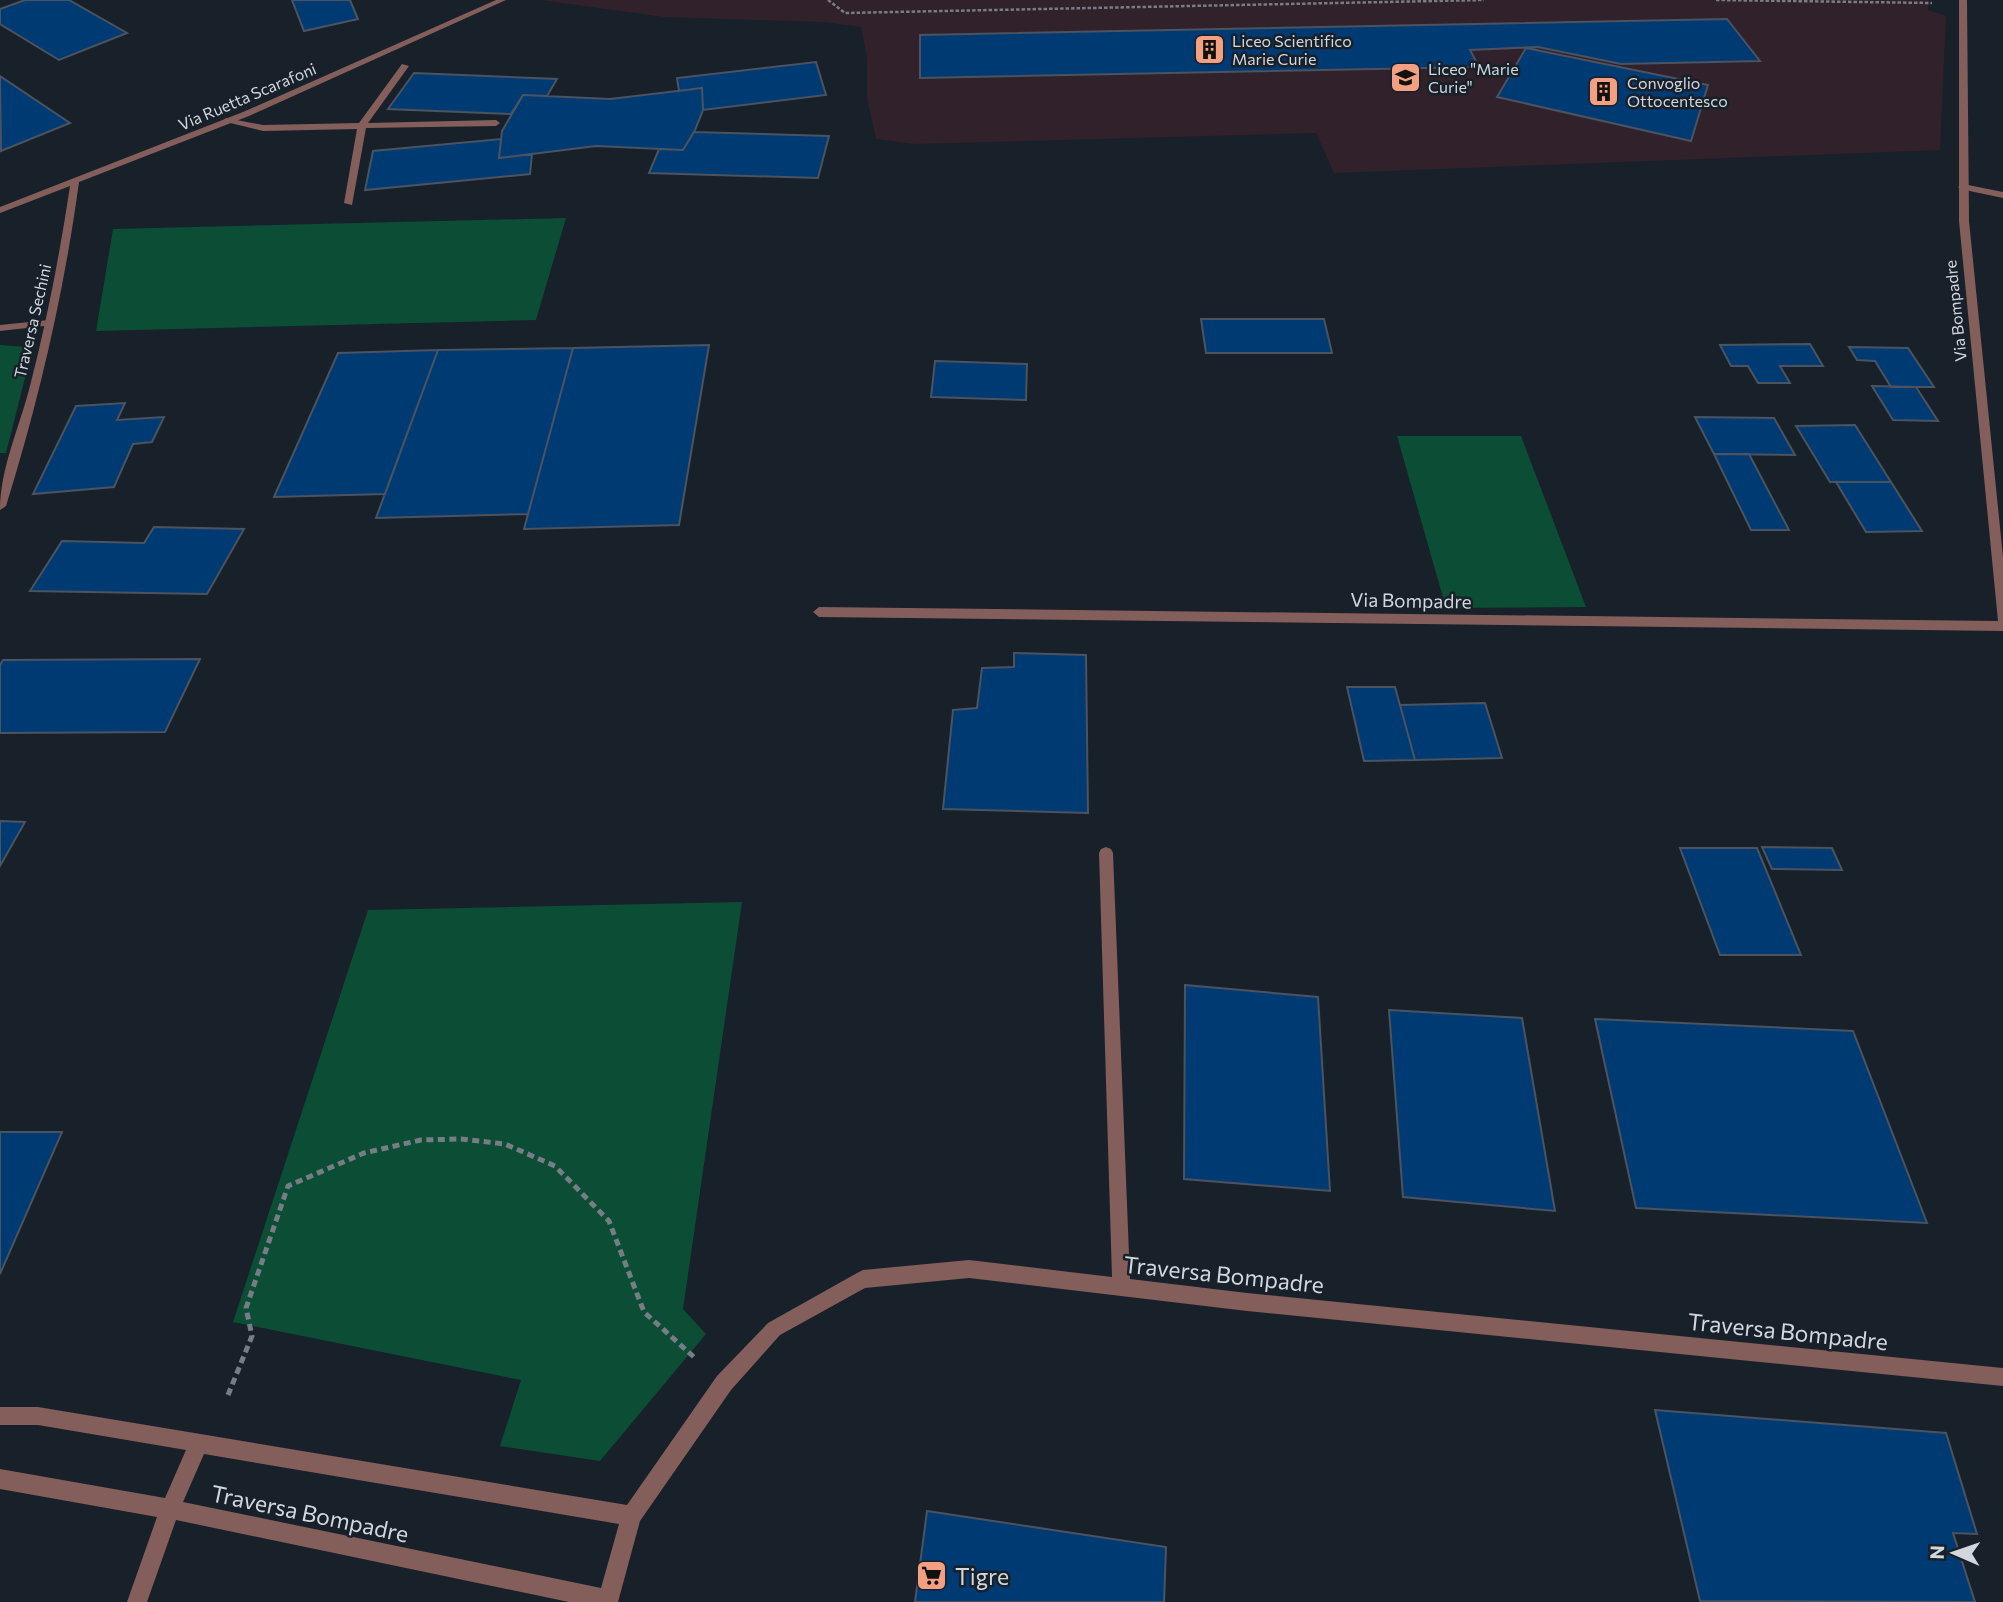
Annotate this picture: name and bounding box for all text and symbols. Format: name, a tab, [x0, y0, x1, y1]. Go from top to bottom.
place label: Liceo Scientifico Marie Curie	[1232, 31, 1352, 68]
building icon: Liceo Scientifico Marie Curie	[1192, 32, 1226, 66]
street label: Via Ruetta Scarafoni	[175, 58, 319, 134]
place label: Liceo "Marie Curie"	[1428, 59, 1519, 96]
school or university icon: Liceo "Marie Curie"	[1388, 60, 1422, 94]
place label: Convoglio Ottocentesco	[1627, 73, 1728, 110]
building icon: Convoglio Ottocentesco	[1587, 74, 1621, 108]
street label: Via Bompadre	[1940, 259, 1970, 363]
street label: Traversa Sechini	[10, 262, 54, 380]
street label: Via Bompadre	[1350, 587, 1472, 613]
street label: Traversa Bompadre	[1122, 1250, 1326, 1298]
street label: Traversa Bompadre	[1686, 1307, 1890, 1355]
street label: Traversa Bompadre	[209, 1478, 411, 1548]
north arrow	[1919, 1518, 1989, 1588]
text: N	[1925, 1545, 1948, 1560]
supermarket icon: Tigre	[915, 1559, 949, 1593]
place label: Tigre	[955, 1562, 1009, 1590]

